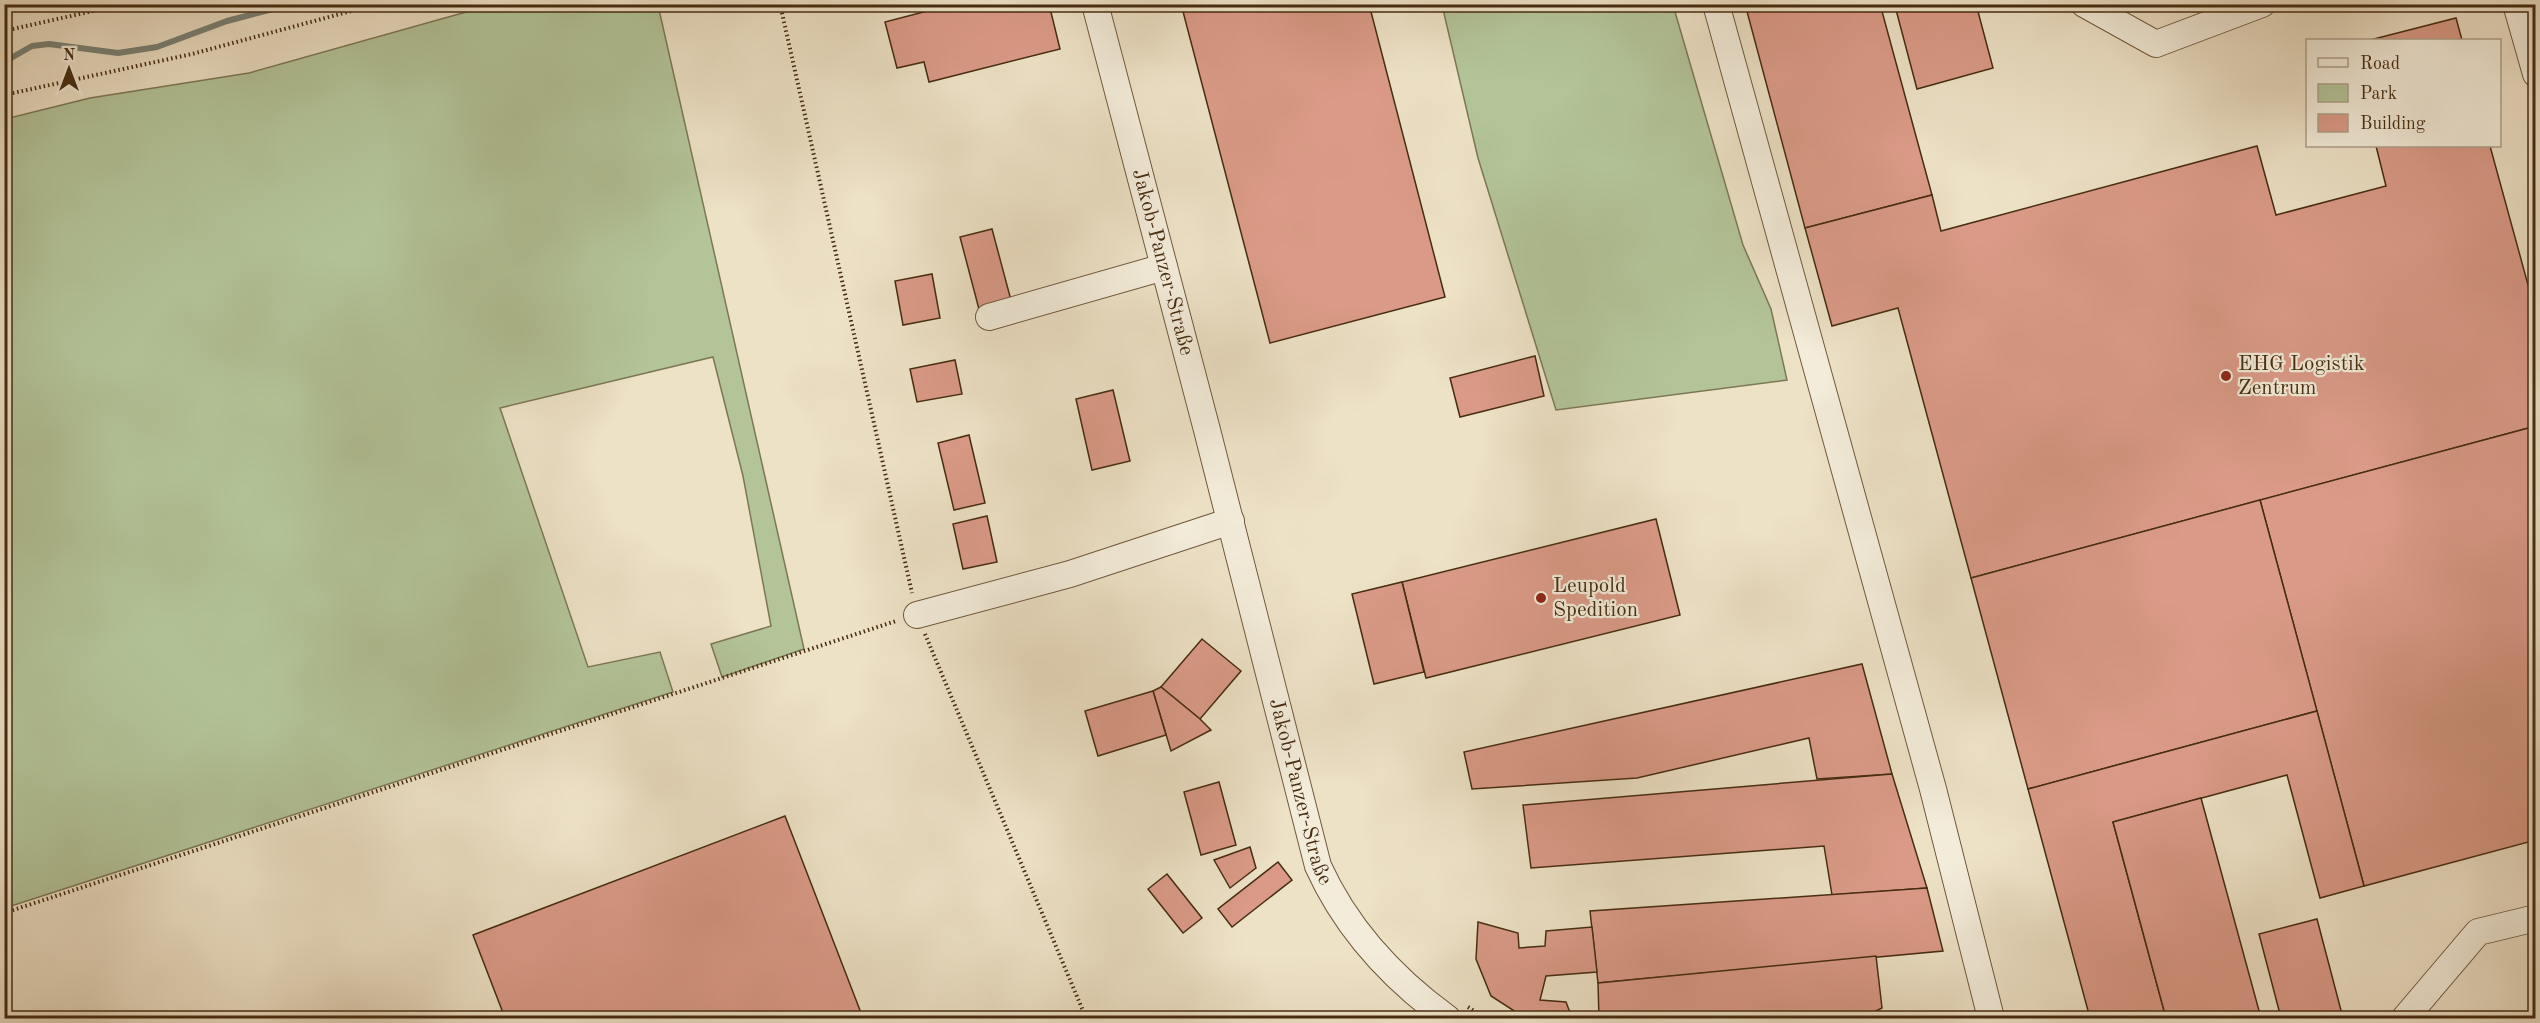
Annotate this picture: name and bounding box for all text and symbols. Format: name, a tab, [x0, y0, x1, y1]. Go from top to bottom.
north arrow	[39, 39, 99, 99]
legend	[2306, 39, 2501, 147]
text: N	[63, 48, 76, 64]
text: Road	[2360, 55, 2400, 73]
text: Park	[2360, 85, 2397, 103]
text: Building	[2360, 115, 2426, 133]
street label: Jakob-Panzer-Straße	[1128, 167, 1197, 358]
place label: EHG Logistik Zentrum	[2238, 354, 2365, 399]
marker: EHG Logistik Zentrum	[2219, 369, 2233, 383]
place label: Leupold Spedition	[1553, 576, 1638, 621]
marker: Leupold Spedition	[1534, 591, 1548, 605]
street label: Jakob-Panzer-Straße	[1265, 696, 1336, 888]

